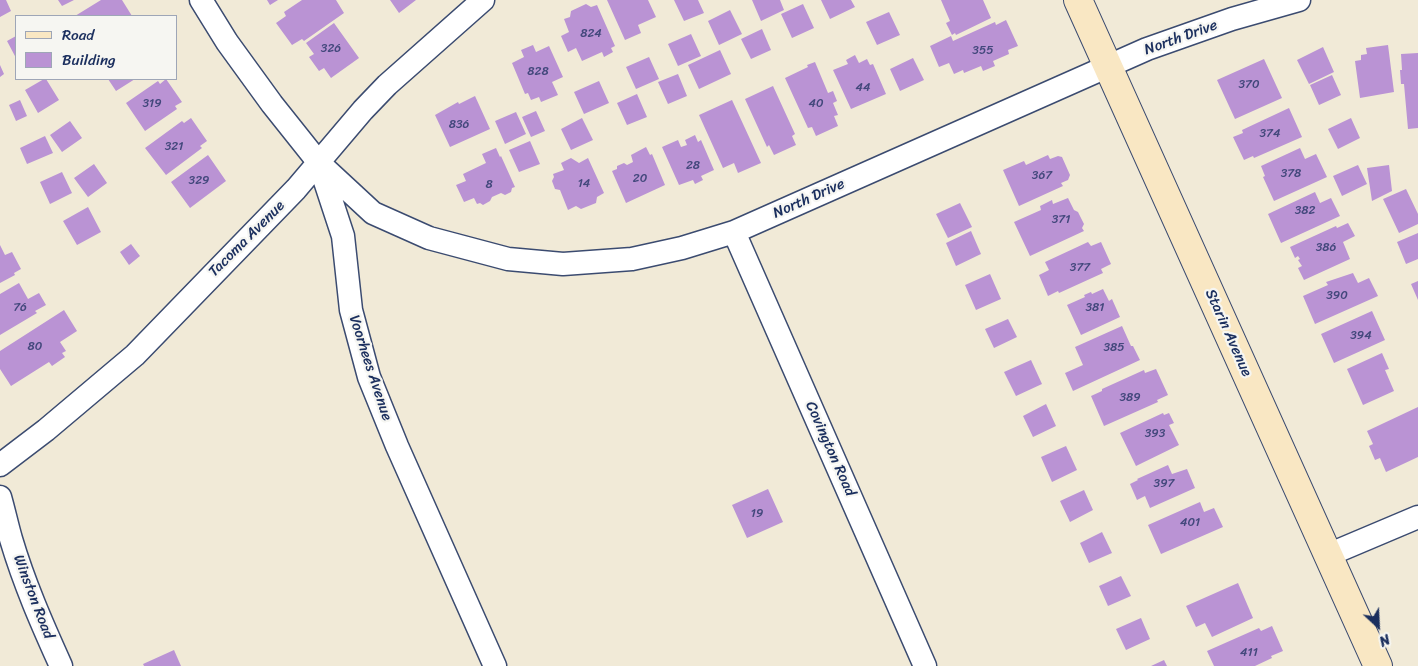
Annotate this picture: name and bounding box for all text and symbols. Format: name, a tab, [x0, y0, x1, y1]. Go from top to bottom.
legend	[15, 15, 178, 80]
street label: North Drive	[1142, 16, 1220, 60]
text: Road	[62, 22, 94, 48]
house number: 824	[580, 27, 602, 41]
house number: 326	[321, 42, 341, 56]
house number: 355	[972, 44, 994, 58]
text: Building	[62, 47, 116, 73]
house number: 828	[527, 65, 549, 79]
house number: 370	[1238, 78, 1260, 92]
house number: 44	[856, 81, 870, 95]
house number: 319	[142, 97, 162, 111]
house number: 40	[808, 97, 824, 111]
house number: 836	[449, 118, 469, 132]
house number: 374	[1260, 127, 1280, 141]
house number: 321	[165, 140, 183, 154]
house number: 28	[686, 159, 700, 173]
house number: 378	[1281, 167, 1301, 181]
house number: 367	[1032, 169, 1052, 183]
house number: 20	[633, 172, 647, 186]
house number: 329	[189, 174, 209, 188]
street label: North Drive	[770, 175, 848, 223]
house number: 14	[578, 177, 590, 191]
house number: 8	[485, 178, 493, 192]
street label: Tacoma Avenue	[205, 197, 289, 281]
house number: 382	[1295, 204, 1315, 218]
house number: 371	[1052, 213, 1070, 227]
house number: 386	[1316, 241, 1336, 255]
house number: 377	[1070, 261, 1090, 275]
street label: Starin Avenue	[1201, 287, 1255, 379]
house number: 390	[1326, 289, 1348, 303]
house number: 76	[13, 301, 27, 315]
house number: 381	[1086, 301, 1104, 315]
street label: Voorhees Avenue	[344, 313, 396, 423]
house number: 394	[1350, 329, 1372, 343]
house number: 80	[28, 340, 42, 354]
house number: 385	[1103, 341, 1125, 355]
house number: 389	[1119, 391, 1141, 405]
street label: Covington Road	[801, 399, 859, 499]
house number: 393	[1145, 427, 1165, 441]
house number: 397	[1154, 477, 1174, 491]
house number: 19	[751, 507, 763, 521]
house number: 401	[1180, 516, 1200, 530]
street label: Winston Road	[9, 552, 57, 642]
north arrow	[1353, 601, 1403, 651]
text: N	[1375, 627, 1394, 653]
house number: 411	[1240, 646, 1258, 660]

